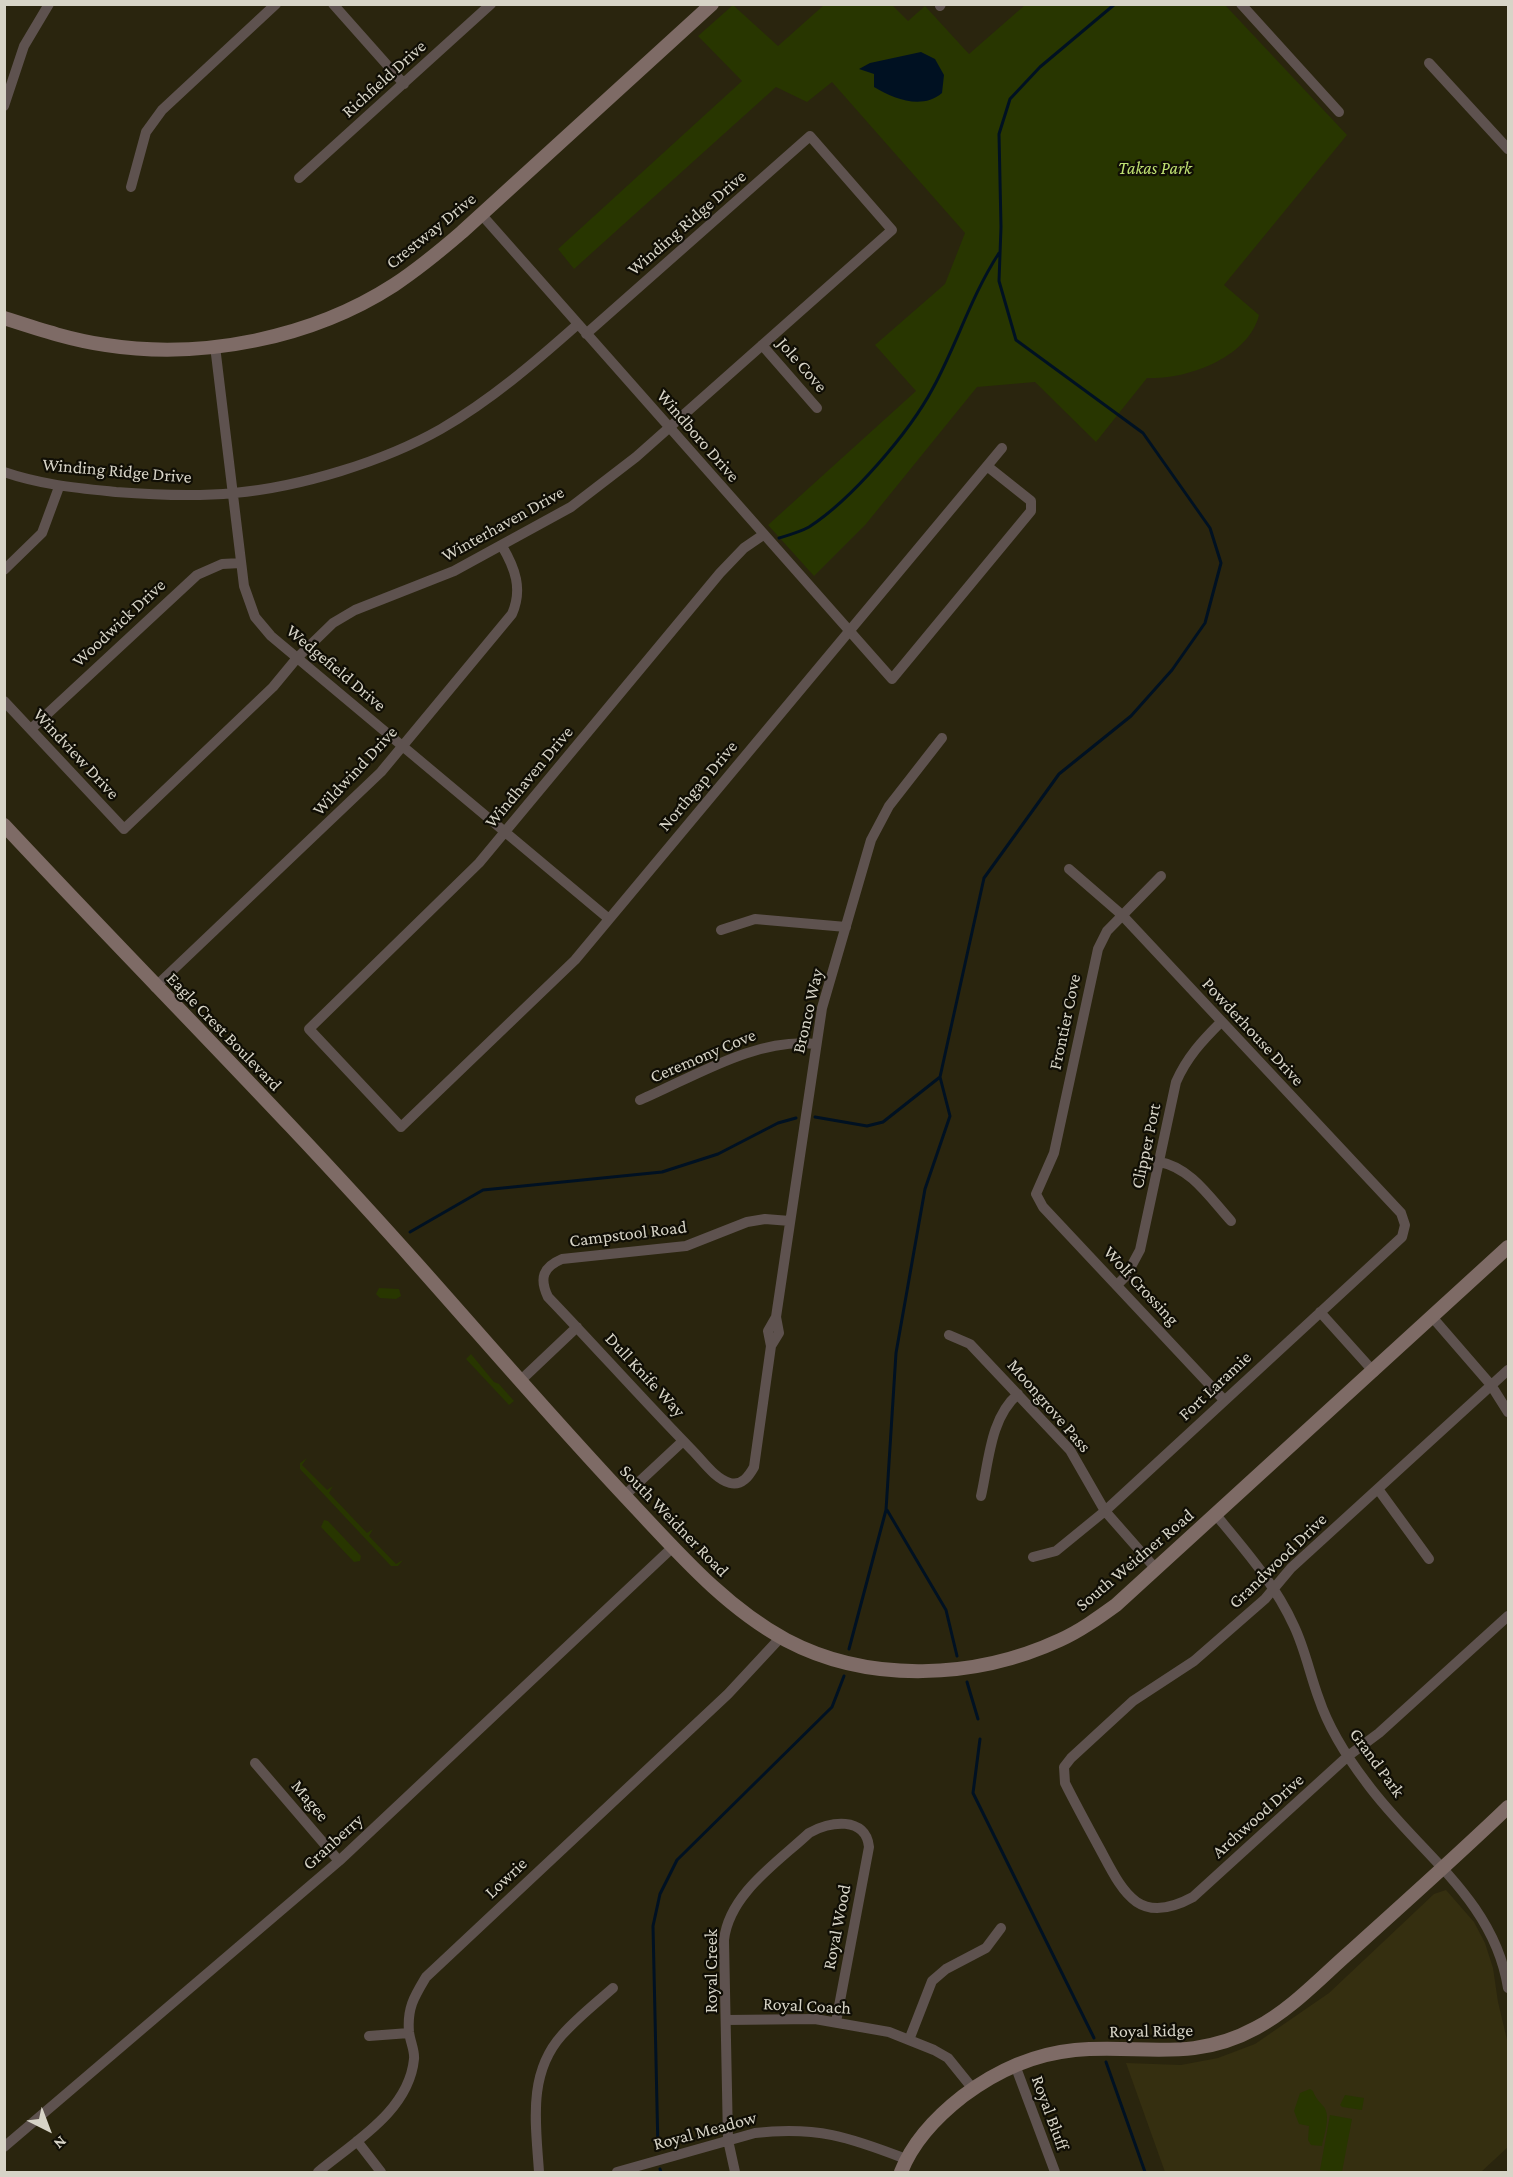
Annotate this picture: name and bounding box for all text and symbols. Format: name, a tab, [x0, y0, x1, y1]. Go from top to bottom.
street label: Richfield Drive	[337, 36, 431, 122]
park label: Takas Park	[1118, 157, 1192, 179]
street label: Winding Ridge Drive	[623, 166, 751, 280]
street label: Crestway Drive	[382, 188, 480, 274]
street label: Jole Cove	[772, 333, 832, 397]
street label: Windboro Drive	[652, 385, 744, 487]
street label: Winding Ridge Drive	[41, 454, 193, 488]
street label: Winterhaven Drive	[438, 481, 568, 567]
street label: Woodwick Drive	[68, 574, 170, 672]
street label: Wedgefield Drive	[282, 620, 390, 716]
street label: Windview Drive	[28, 704, 124, 804]
street label: Wildwind Drive	[308, 722, 402, 820]
street label: Windhaven Drive	[480, 722, 578, 832]
street label: Northgap Drive	[654, 736, 742, 836]
street label: Bronco Way	[788, 966, 828, 1056]
street label: Eagle Crest Boulevard	[162, 968, 286, 1096]
street label: Frontier Cove	[1044, 972, 1086, 1072]
street label: Powderhouse Drive	[1197, 973, 1309, 1091]
street label: Ceremony Cove	[647, 1024, 759, 1088]
street label: Clipper Port	[1126, 1101, 1166, 1191]
street label: Campstool Road	[568, 1216, 688, 1252]
street label: Wolf Crossing	[1099, 1242, 1183, 1330]
street label: Dull Knife Way	[600, 1328, 690, 1422]
street label: Fort Laramie	[1174, 1347, 1256, 1425]
street label: Moongrove Pass	[1003, 1355, 1095, 1457]
street label: South Weidner Road	[615, 1460, 733, 1582]
street label: South Weidner Road	[1072, 1504, 1198, 1616]
street label: Grandwood Drive	[1225, 1509, 1331, 1613]
street label: Grand Park	[1345, 1724, 1409, 1802]
street label: Archwood Drive	[1208, 1769, 1308, 1863]
street label: Magee	[286, 1776, 334, 1826]
street label: Granberry	[298, 1809, 368, 1875]
street label: Lowrie	[480, 1853, 532, 1903]
street label: Royal Wood	[818, 1883, 856, 1971]
street label: Royal Creek	[700, 1929, 722, 2013]
street label: Royal Coach	[762, 1993, 852, 2019]
street label: Royal Ridge	[1109, 2019, 1193, 2043]
street label: Royal Bluff	[1027, 2073, 1073, 2153]
north arrow	[18, 2099, 78, 2159]
street label: Royal Meadow	[651, 2107, 759, 2155]
text: N	[51, 2133, 70, 2153]

